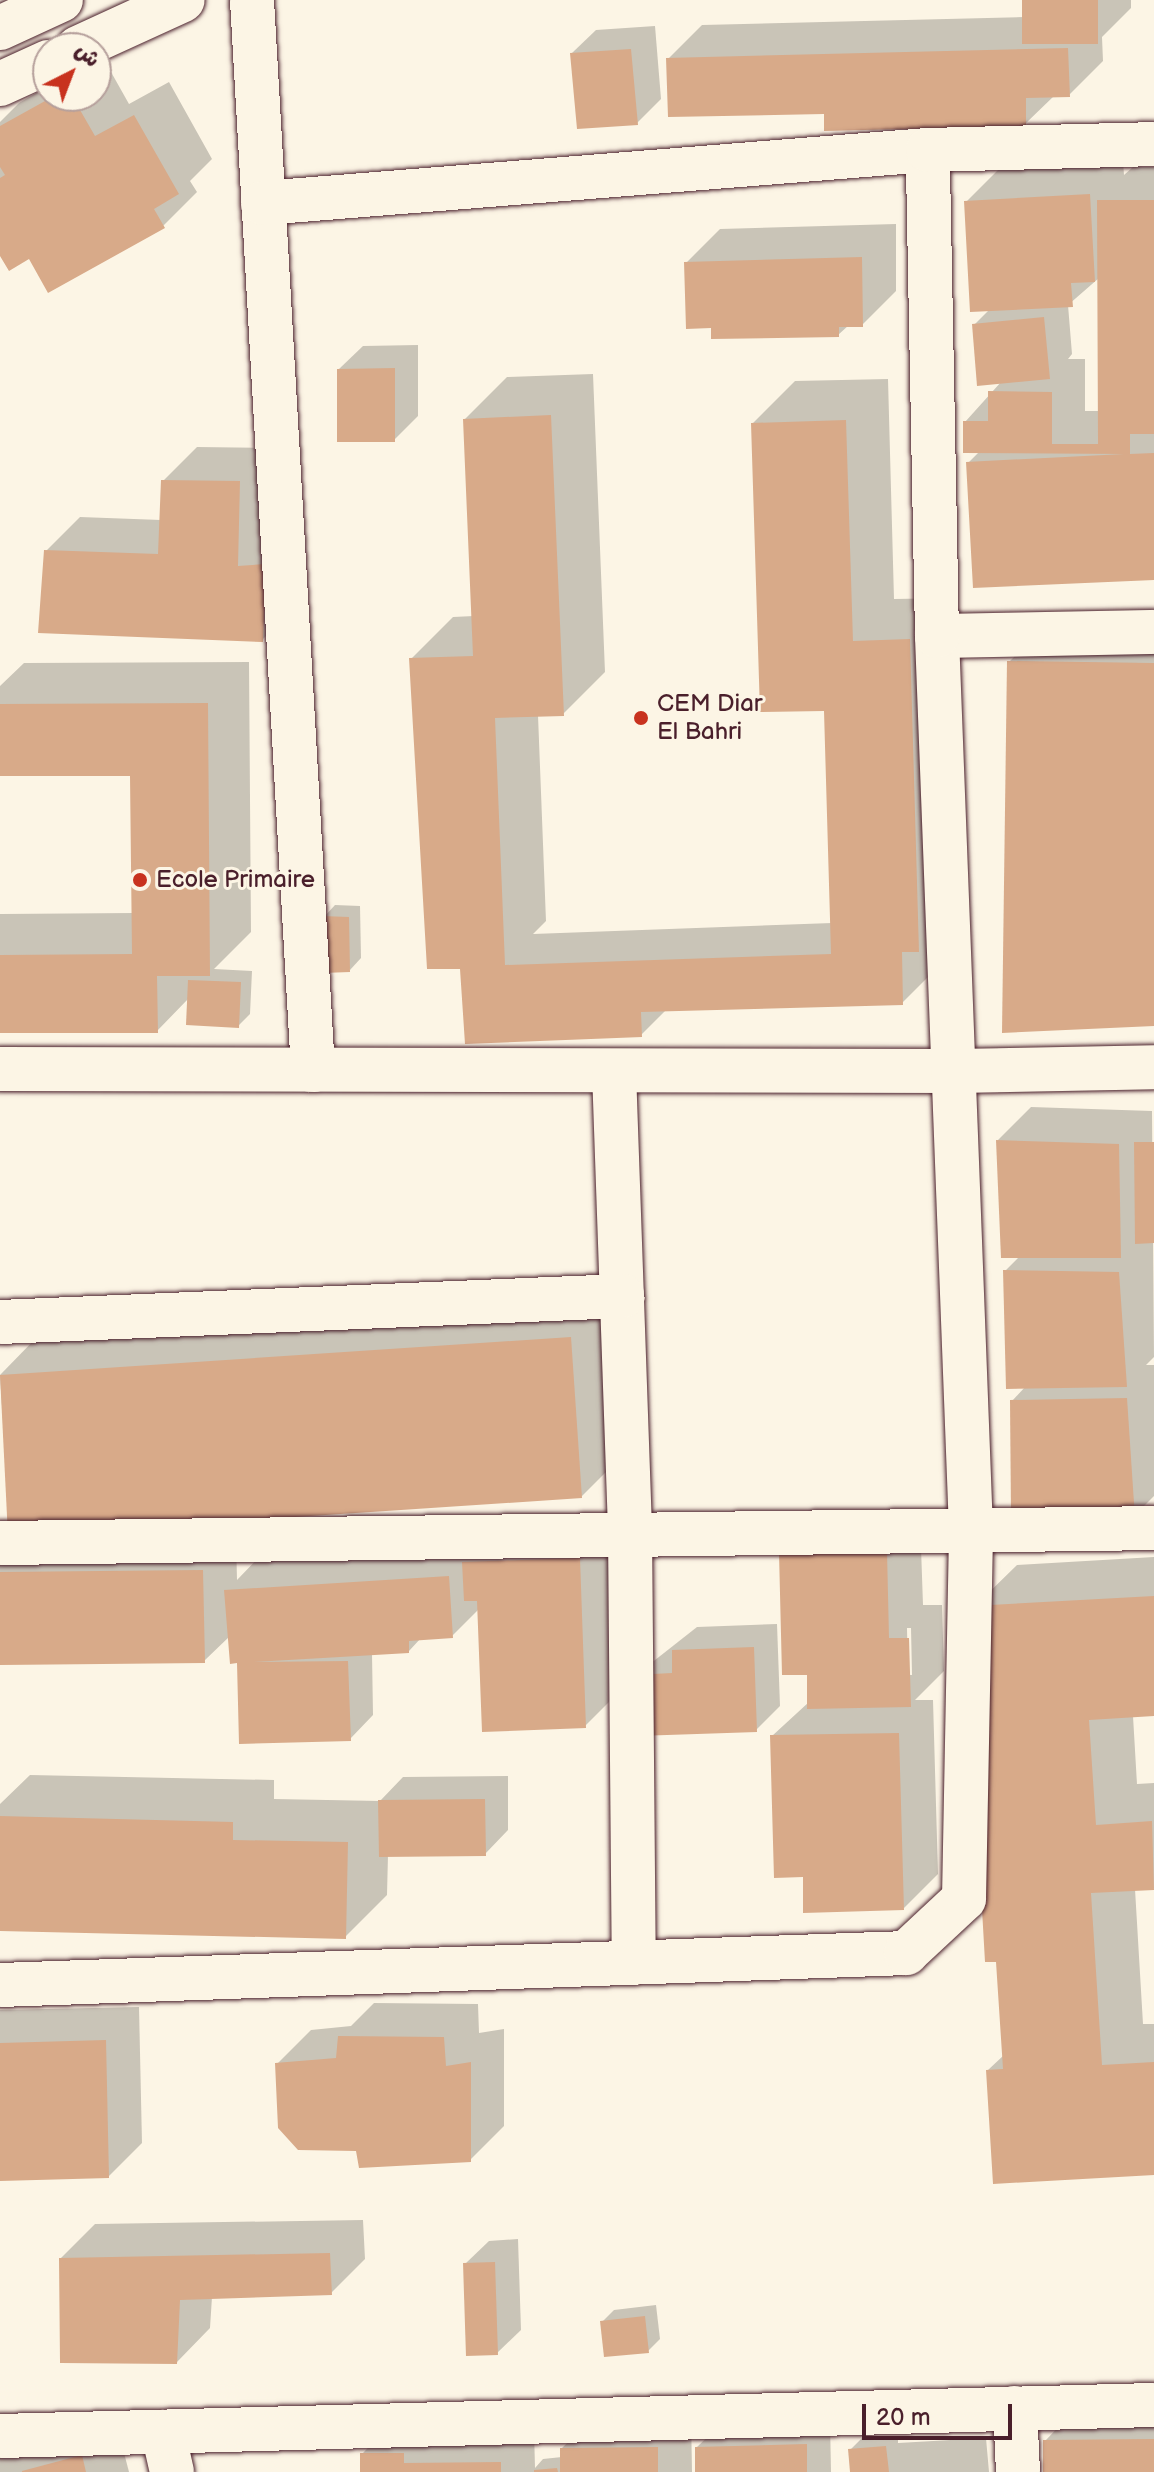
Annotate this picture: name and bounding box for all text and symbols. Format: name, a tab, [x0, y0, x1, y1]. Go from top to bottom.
north arrow	[32, 32, 112, 112]
text: ش	[69, 37, 105, 73]
place label: CEM Diar El Bahri	[657, 690, 762, 746]
marker: CEM Diar El Bahri	[632, 709, 650, 727]
place label: Ecole Primaire	[156, 866, 315, 894]
marker: Ecole Primaire	[131, 871, 149, 889]
scale bar	[866, 2388, 1016, 2438]
text: 20 m	[876, 2403, 931, 2432]

